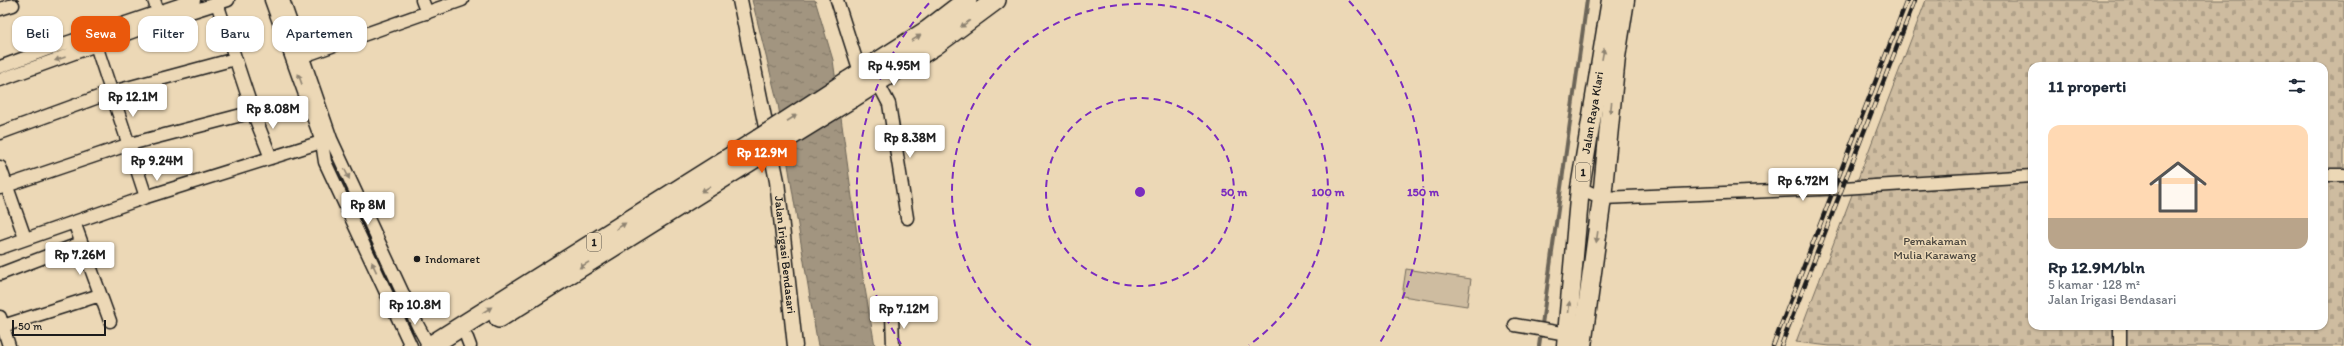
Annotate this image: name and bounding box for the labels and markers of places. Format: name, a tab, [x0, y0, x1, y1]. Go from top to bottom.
pin: Rp 4.95M	[853, 53, 935, 87]
pin: Rp 12.1M	[92, 84, 174, 118]
pin: Rp 8.08M	[232, 96, 314, 130]
pin: Rp 8.38M	[869, 125, 951, 159]
pin: Rp 12.9M	[721, 140, 803, 174]
pin: Rp 9.24M	[116, 148, 198, 182]
pin: Rp 6.72M	[1762, 168, 1844, 202]
centre of rings	[1133, 185, 1147, 199]
pin: Rp 8M	[340, 192, 396, 226]
pin: Rp 7.26M	[39, 242, 121, 276]
place label: Indomaret	[425, 252, 480, 266]
marker: Indomaret	[412, 254, 422, 264]
pin: Rp 10.8M	[374, 292, 456, 326]
pin: Rp 7.12M	[863, 296, 945, 330]

